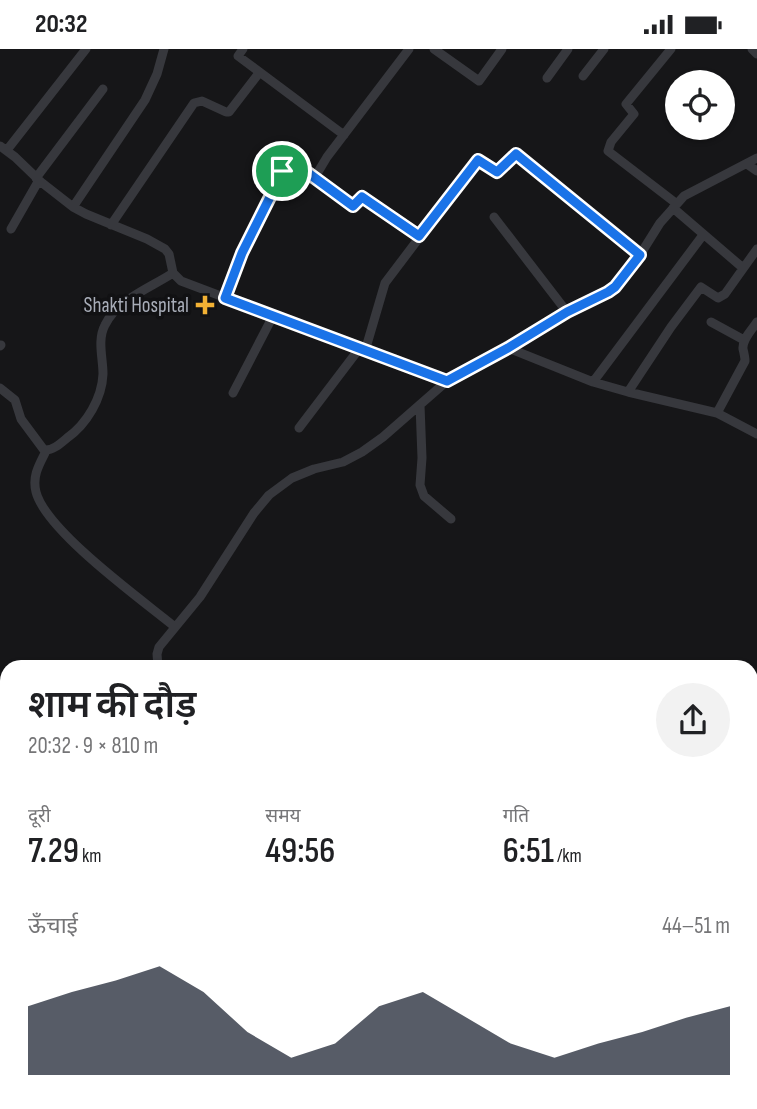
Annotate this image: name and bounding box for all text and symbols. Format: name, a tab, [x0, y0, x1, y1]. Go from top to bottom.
text: 20:32	[35, 9, 87, 40]
map controls	[665, 70, 735, 140]
button: locate	[665, 70, 735, 140]
pin	[252, 141, 312, 201]
icon: arrive	[263, 152, 301, 190]
place label: Shakti Hospital	[83, 293, 189, 318]
marker: Shakti Hospital	[195, 295, 215, 315]
text: शाम की दौड़	[28, 683, 196, 728]
button: share	[656, 683, 730, 757]
text: 20:32 · 9 × 810 m	[28, 732, 158, 760]
text: दूरी	[28, 805, 51, 828]
text: समय	[265, 805, 301, 828]
text: गति	[503, 805, 529, 828]
text: 7.29	[28, 830, 79, 873]
text: 49:56	[265, 830, 335, 873]
text: 6:51	[503, 830, 554, 873]
text: km	[79, 845, 101, 868]
text: /km	[554, 845, 582, 868]
text: ऊँचाई	[28, 912, 78, 940]
text: 44–51 m	[662, 912, 730, 940]

